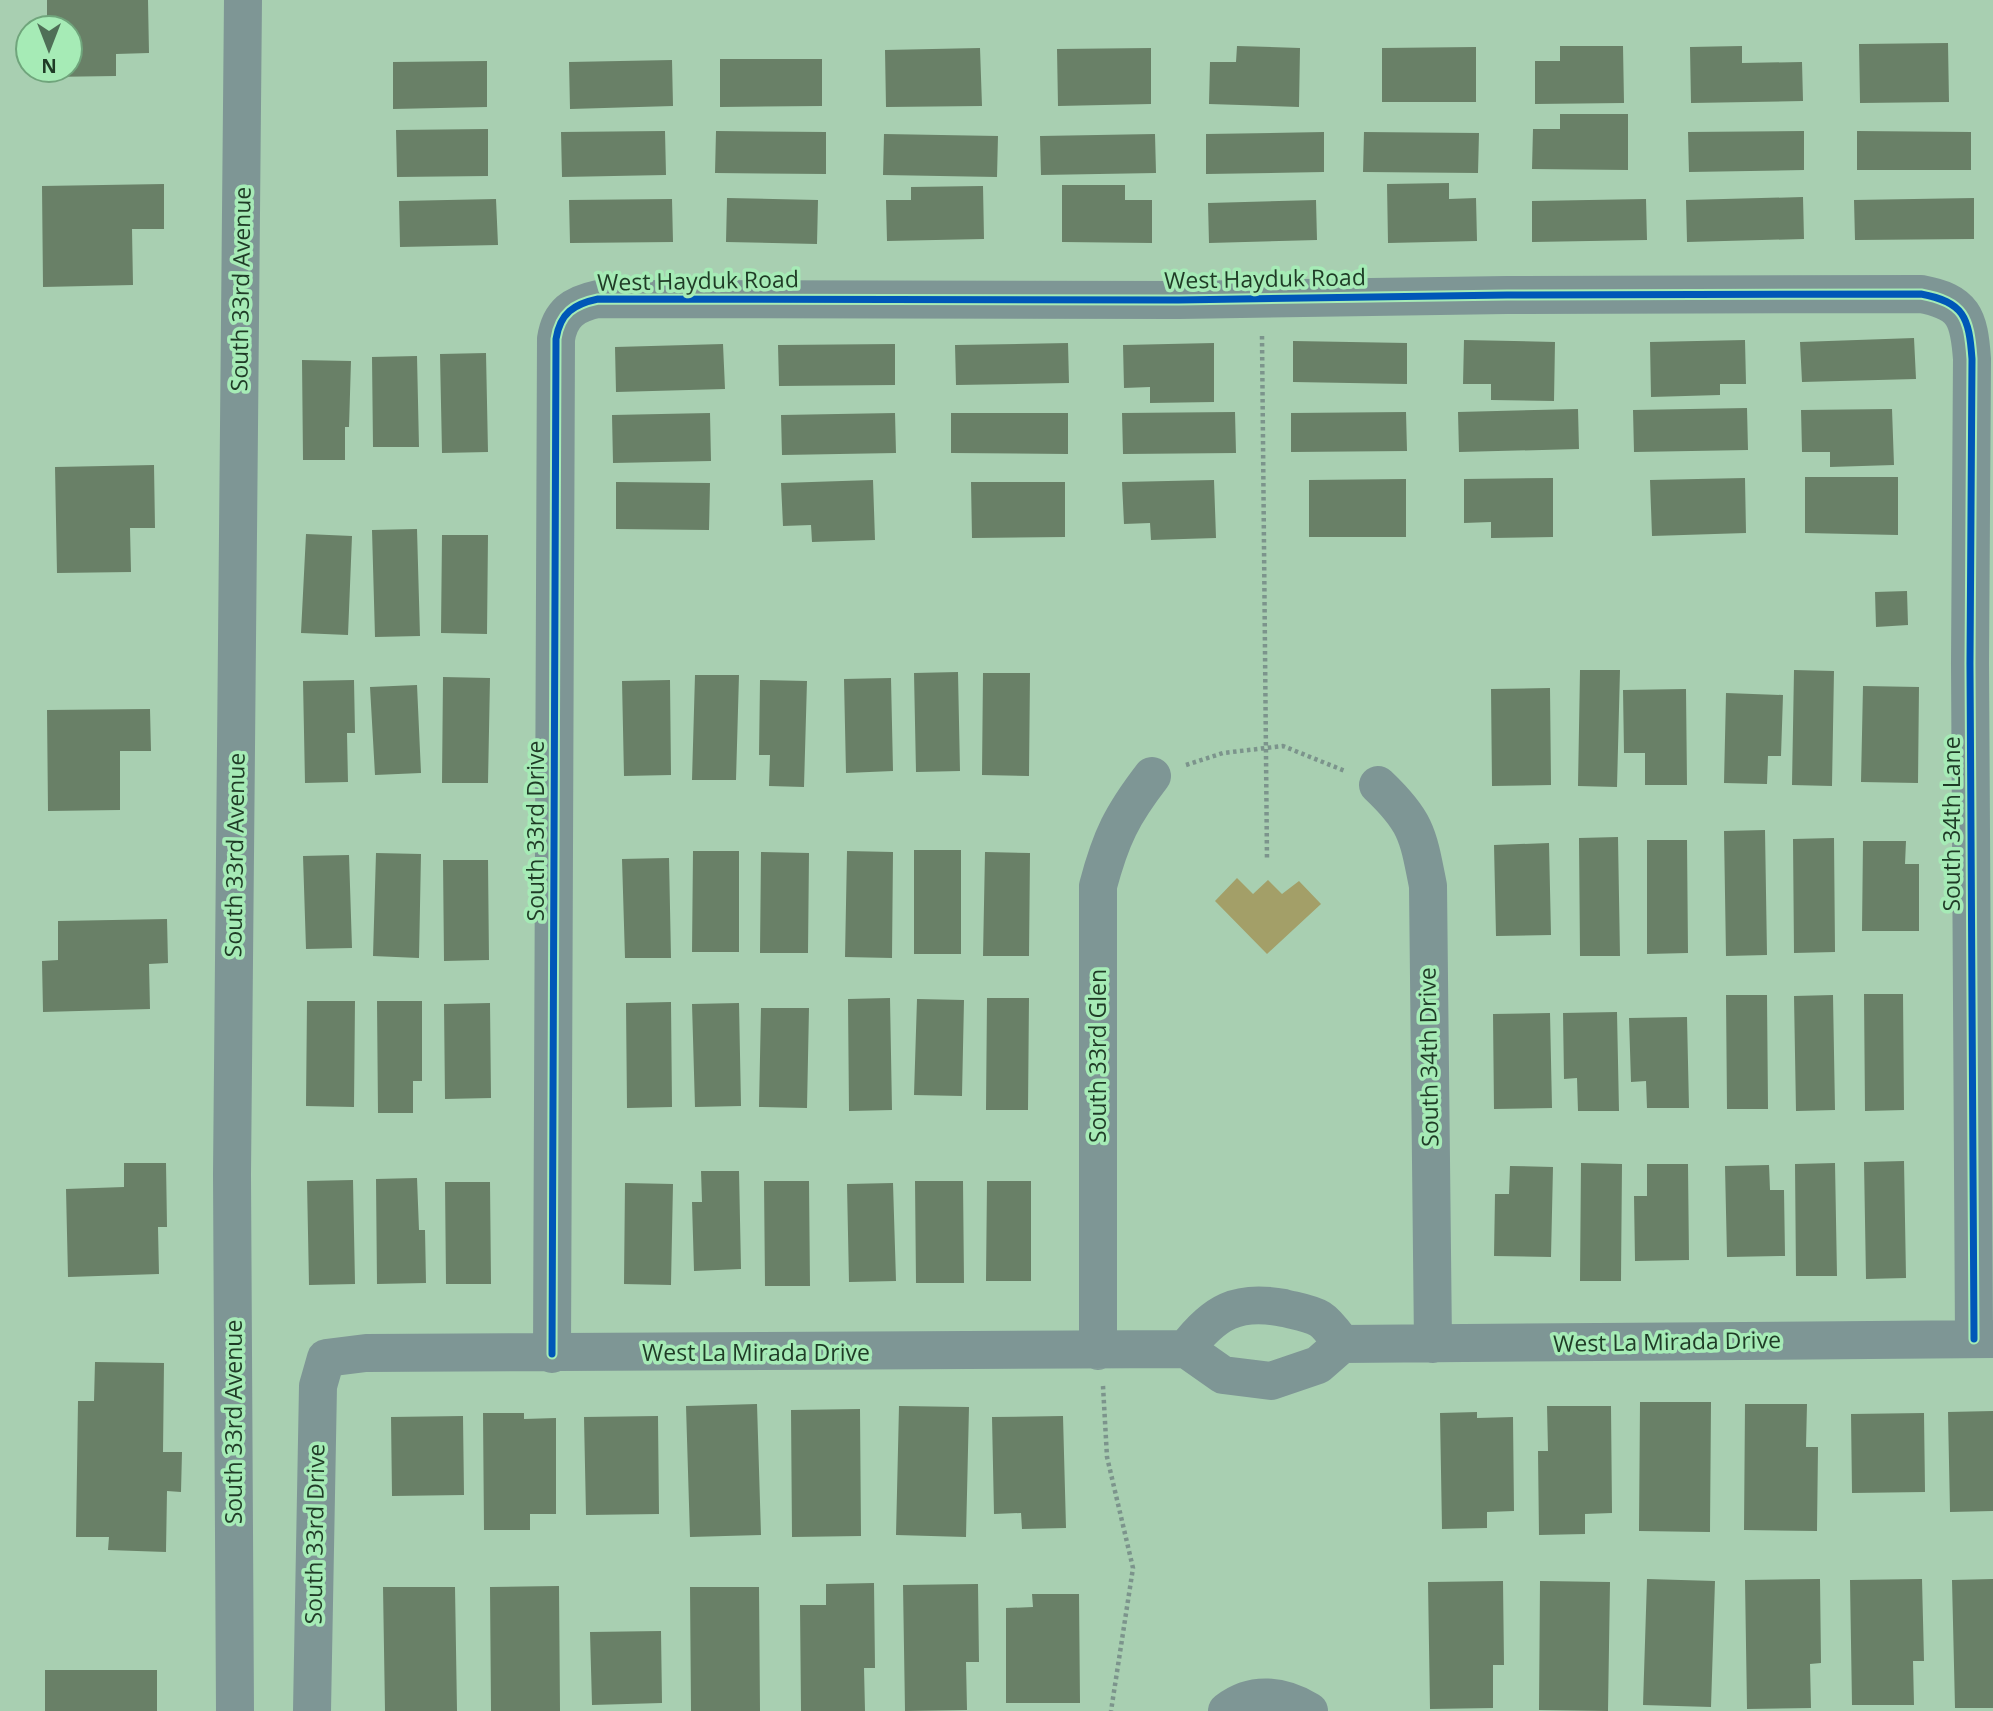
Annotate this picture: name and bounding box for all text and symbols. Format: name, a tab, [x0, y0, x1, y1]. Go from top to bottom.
north arrow	[14, 14, 84, 84]
text: N	[41, 53, 57, 79]
street label: South 33rd Avenue	[222, 186, 258, 392]
street label: West Hayduk Road	[1164, 260, 1366, 296]
street label: West Hayduk Road	[597, 262, 799, 298]
street label: South 34th Lane	[1935, 736, 1967, 912]
street label: South 33rd Drive	[519, 741, 551, 921]
street label: South 33rd Avenue	[216, 752, 252, 958]
street label: South 34th Drive	[1410, 967, 1446, 1147]
street label: South 33rd Glen	[1081, 969, 1113, 1143]
street label: South 33rd Avenue	[217, 1320, 249, 1524]
street label: West La Mirada Drive	[1553, 1323, 1781, 1359]
street label: West La Mirada Drive	[642, 1336, 870, 1368]
street label: South 33rd Drive	[296, 1443, 332, 1625]

